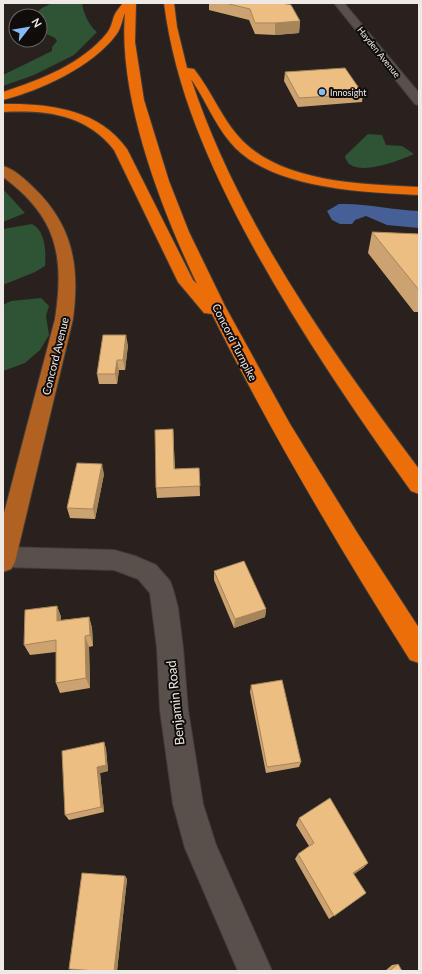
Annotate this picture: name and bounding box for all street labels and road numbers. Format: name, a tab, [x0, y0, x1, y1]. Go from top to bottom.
street label: Hayden Avenue	[355, 24, 403, 80]
street label: Concord Turnpike	[210, 301, 260, 383]
street label: Concord Avenue	[39, 316, 71, 396]
street label: Benjamin Road	[163, 660, 187, 746]

